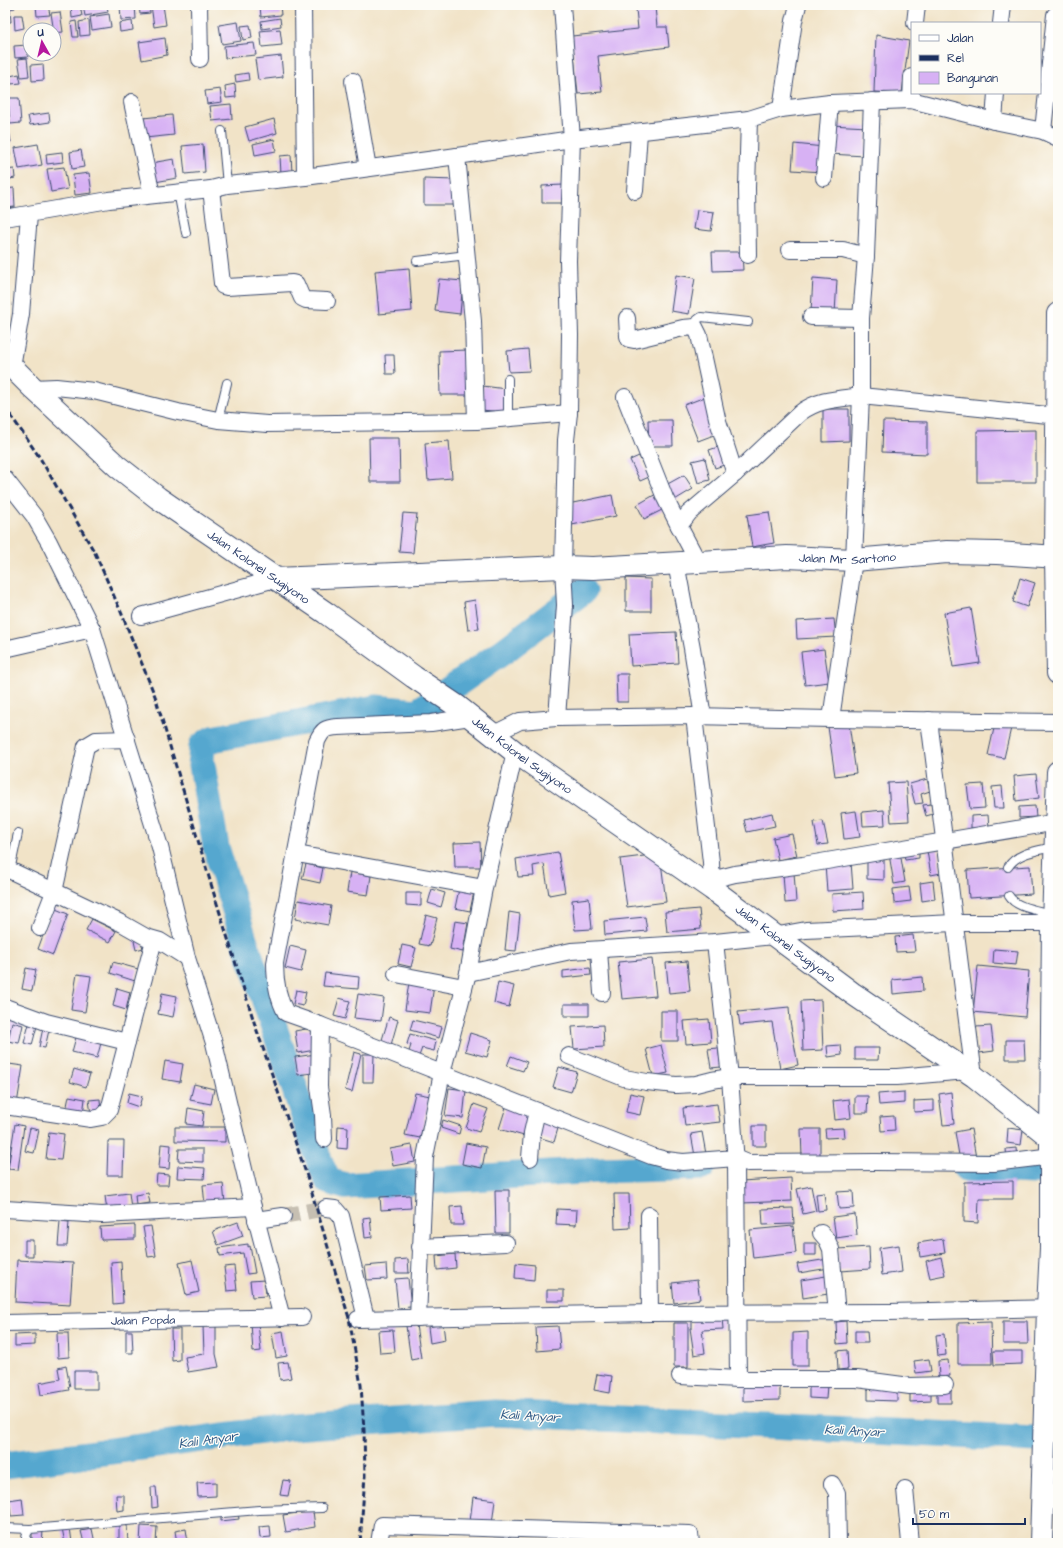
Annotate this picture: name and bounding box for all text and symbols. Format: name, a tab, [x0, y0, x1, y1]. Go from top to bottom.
north arrow	[22, 22, 62, 62]
legend	[911, 22, 1041, 94]
text: U	[36, 25, 45, 41]
text: Jalan	[947, 30, 973, 47]
text: Rel	[947, 50, 964, 67]
text: Bangunan	[947, 70, 998, 88]
street label: Jalan Kolonel Sugiyono	[203, 526, 313, 609]
street label: Jalan Mr Sartono	[798, 548, 897, 569]
street label: Jalan Kolonel Sugiyono	[468, 713, 576, 798]
street label: Jalan Kolonel Sugiyono	[732, 901, 839, 987]
street label: Jalan Popda	[110, 1312, 175, 1330]
water label: Kali Anyar	[500, 1405, 562, 1428]
water label: Kali Anyar	[824, 1420, 886, 1443]
water label: Kali Anyar	[177, 1427, 241, 1454]
scale bar	[913, 1500, 1025, 1526]
text: 50 m	[919, 1506, 950, 1523]

